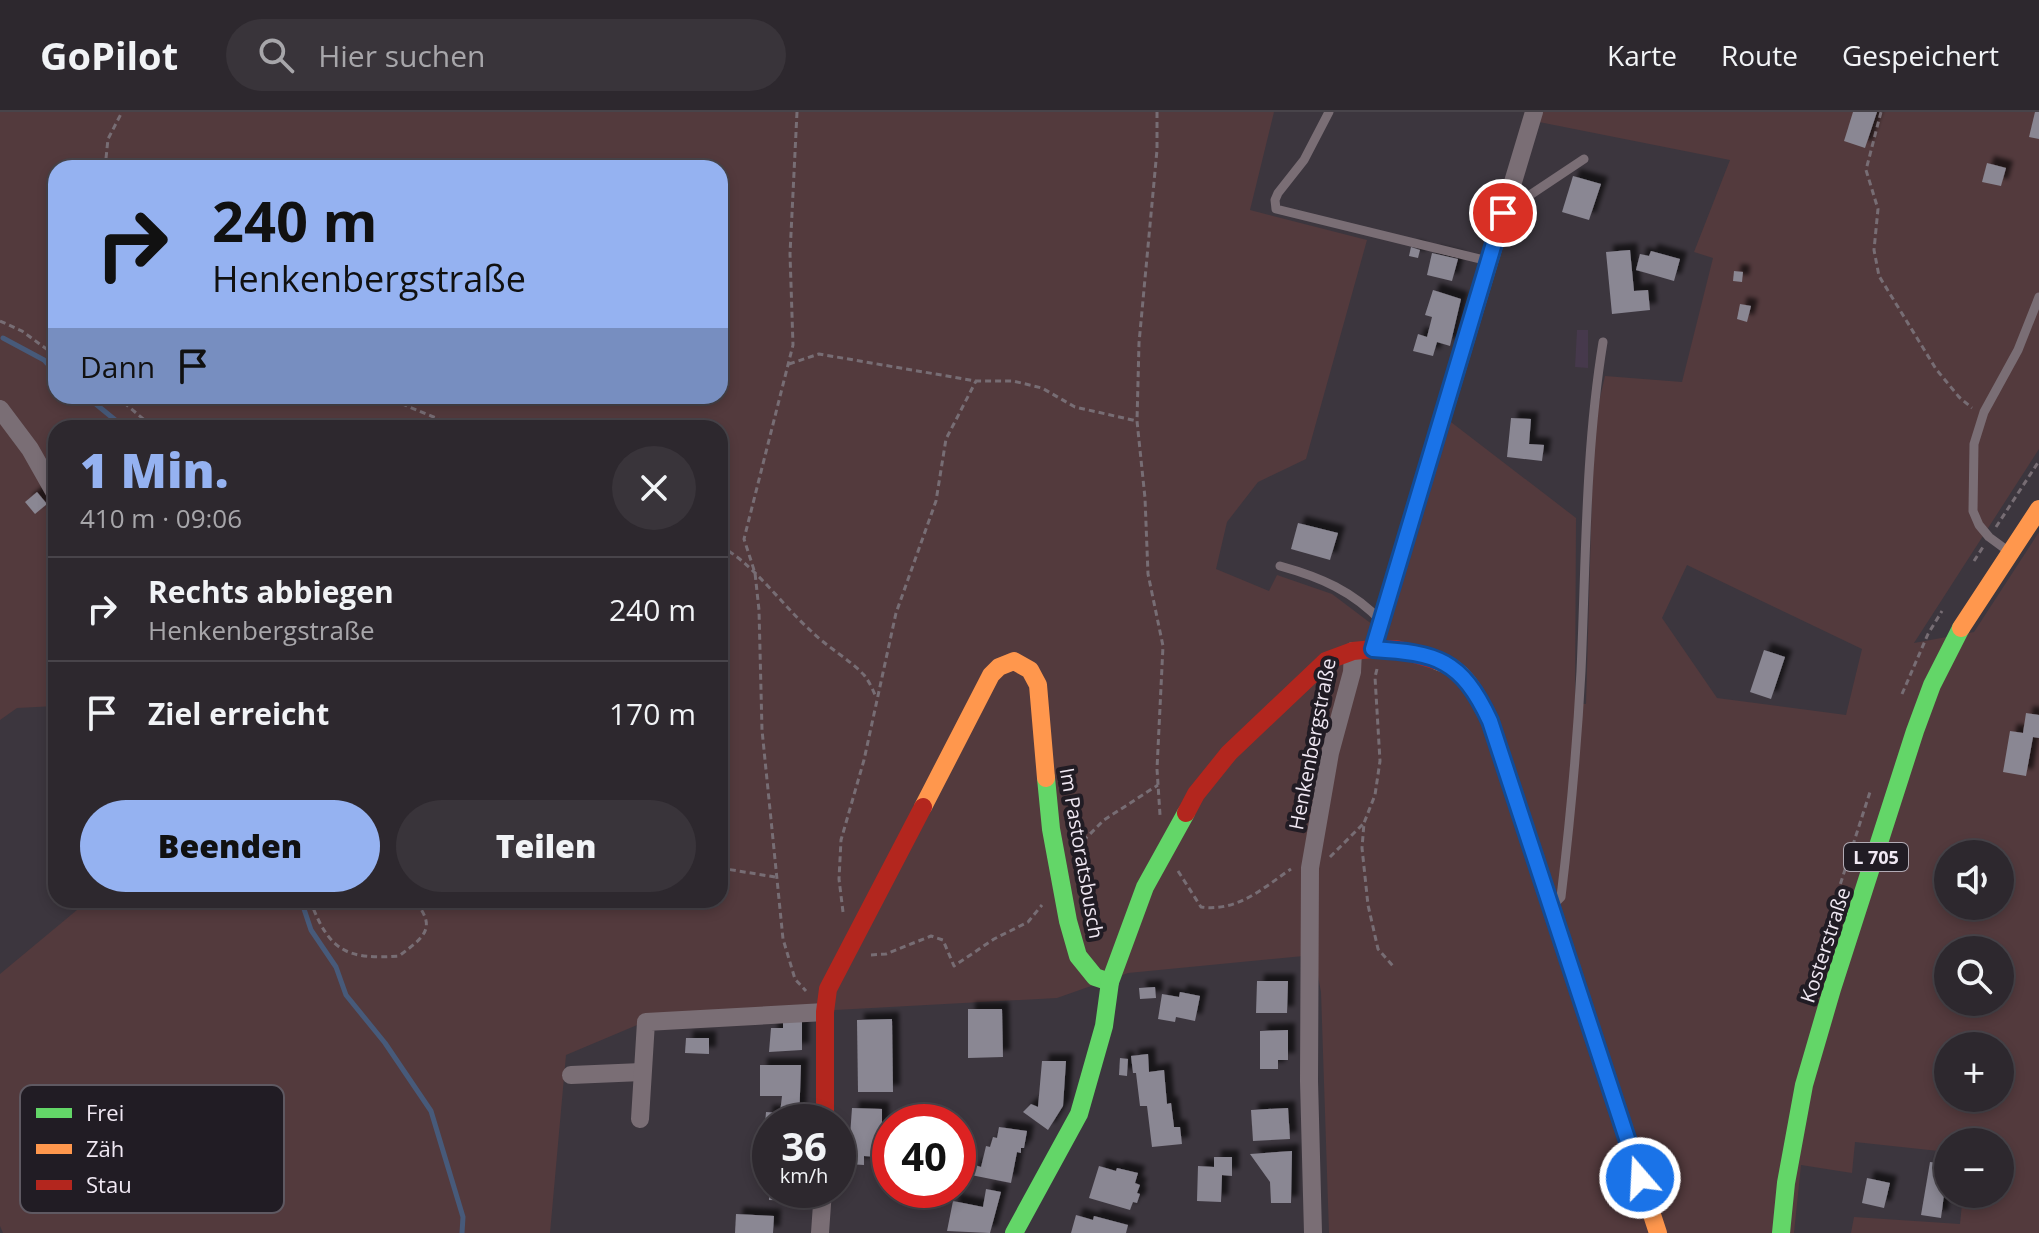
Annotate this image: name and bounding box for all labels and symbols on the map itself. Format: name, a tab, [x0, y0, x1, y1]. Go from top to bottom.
pin	[1469, 179, 1537, 247]
street label: Henkenbergstraße	[1282, 656, 1342, 832]
street label: Im Pastoratsbusch	[1054, 765, 1110, 941]
road number: L 705	[1844, 843, 1908, 871]
street label: Kosterstraße	[1794, 884, 1856, 1006]
legend	[20, 1085, 284, 1213]
text: Frei	[86, 1097, 124, 1127]
speed limit sign: 40	[872, 1104, 976, 1208]
text: Zäh	[86, 1133, 124, 1163]
position arrow	[1598, 1136, 1682, 1220]
text: Stau	[86, 1169, 132, 1199]

